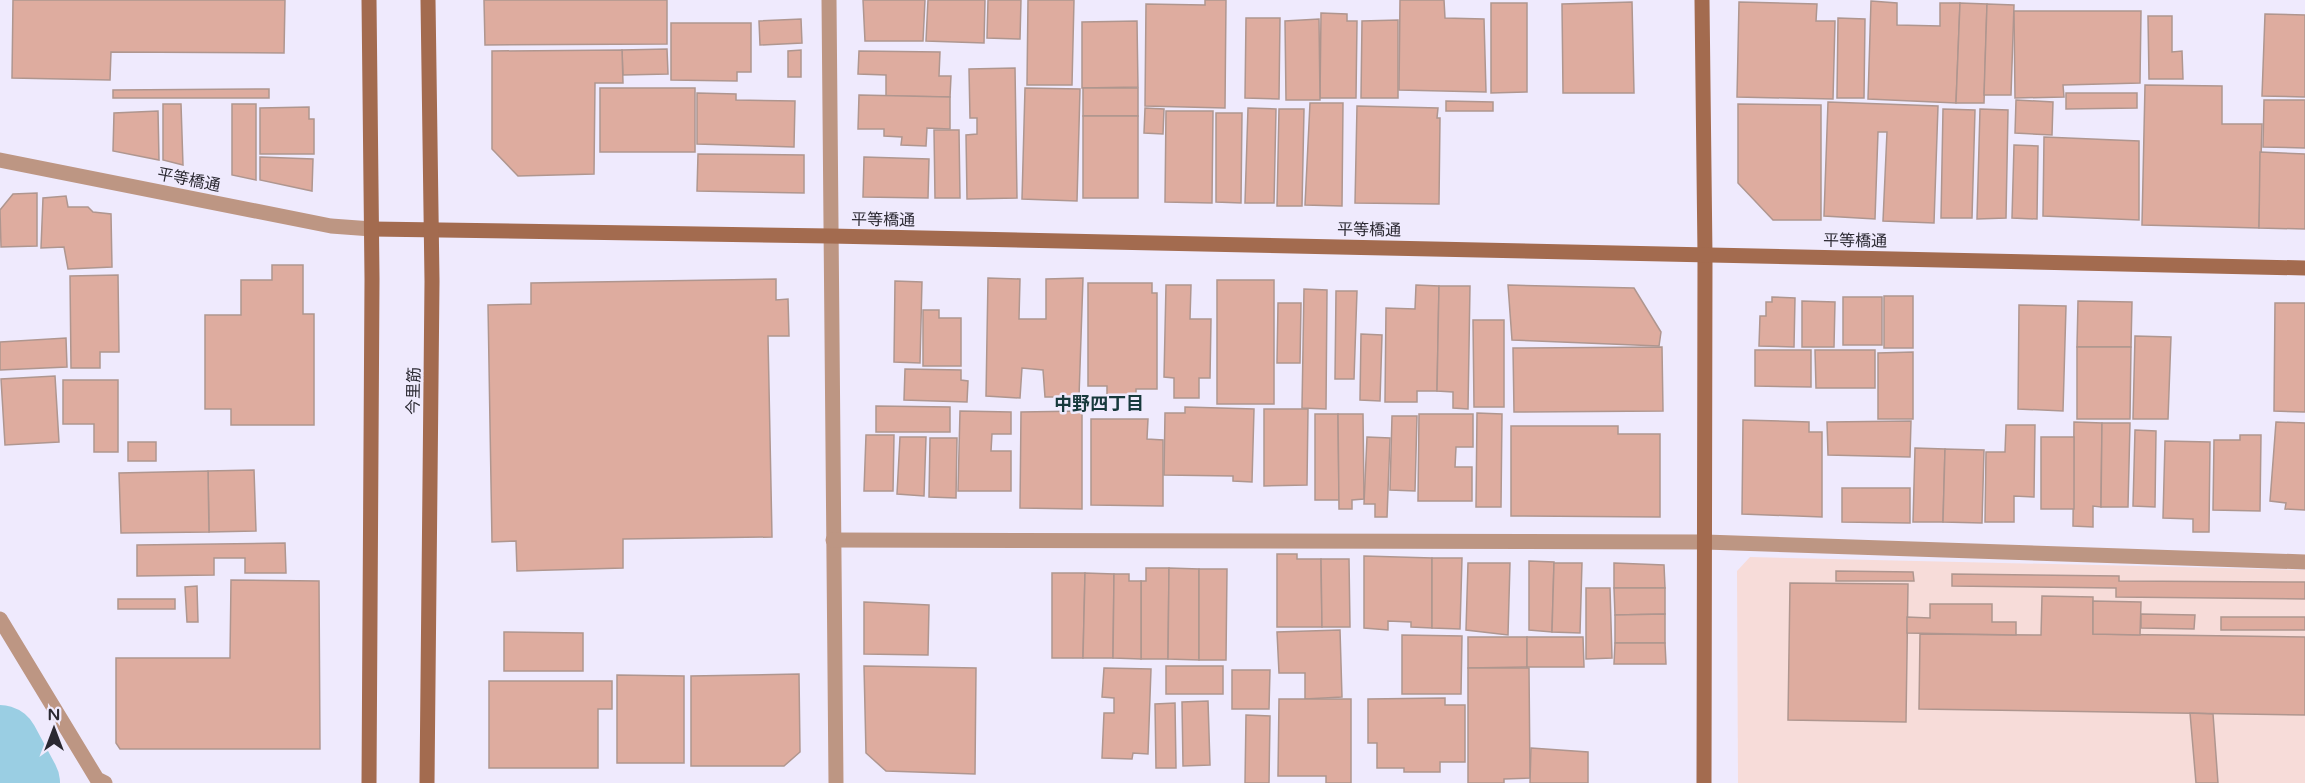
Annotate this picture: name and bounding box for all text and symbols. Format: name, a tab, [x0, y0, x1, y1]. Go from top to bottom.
street label: 平等橋通	[155, 164, 222, 196]
street label: 平等橋通	[851, 209, 915, 231]
street label: 平等橋通	[1337, 219, 1401, 241]
street label: 平等橋通	[1823, 230, 1887, 252]
street label: 今里筋	[404, 367, 424, 415]
district label: 中野四丁目	[1054, 393, 1144, 415]
north arrow	[24, 699, 84, 759]
text: N	[48, 705, 60, 725]

